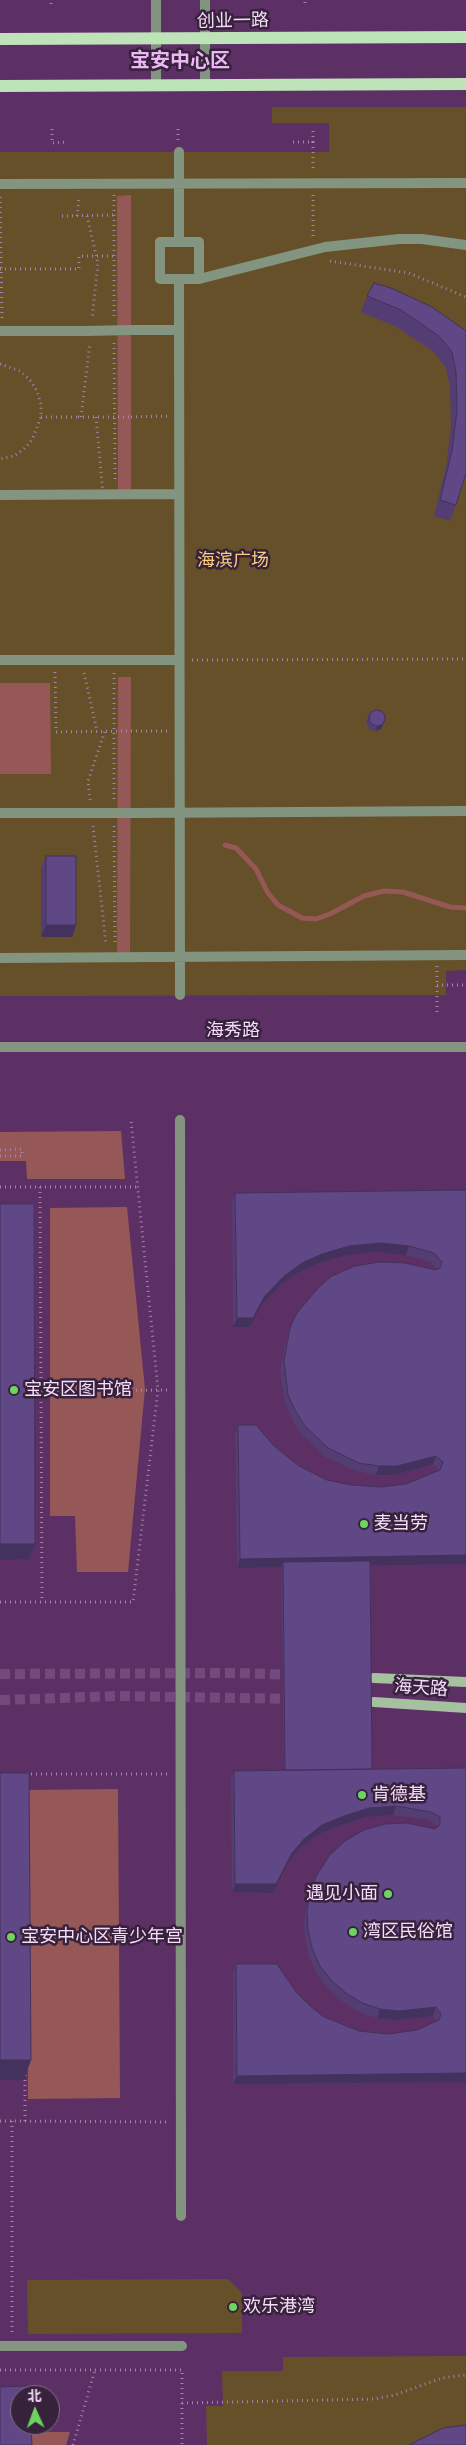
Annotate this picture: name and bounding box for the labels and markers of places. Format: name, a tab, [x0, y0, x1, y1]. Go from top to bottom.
place label: 宝安区图书馆	[24, 1379, 132, 1401]
marker: 宝安区图书馆	[8, 1384, 20, 1396]
place label: 麦当劳	[374, 1513, 428, 1535]
marker: 麦当劳	[358, 1518, 370, 1530]
place label: 肯德基	[372, 1784, 426, 1806]
marker: 肯德基	[356, 1789, 368, 1801]
place label: 遇见小面	[306, 1883, 378, 1905]
marker: 遇见小面	[382, 1888, 394, 1900]
place label: 湾区民俗馆	[363, 1921, 453, 1943]
place label: 宝安中心区青少年宫	[21, 1926, 183, 1948]
marker: 湾区民俗馆	[347, 1926, 359, 1938]
marker: 宝安中心区青少年宫	[5, 1931, 17, 1943]
place label: 欢乐港湾	[243, 2296, 315, 2318]
marker: 欢乐港湾	[227, 2301, 239, 2313]

